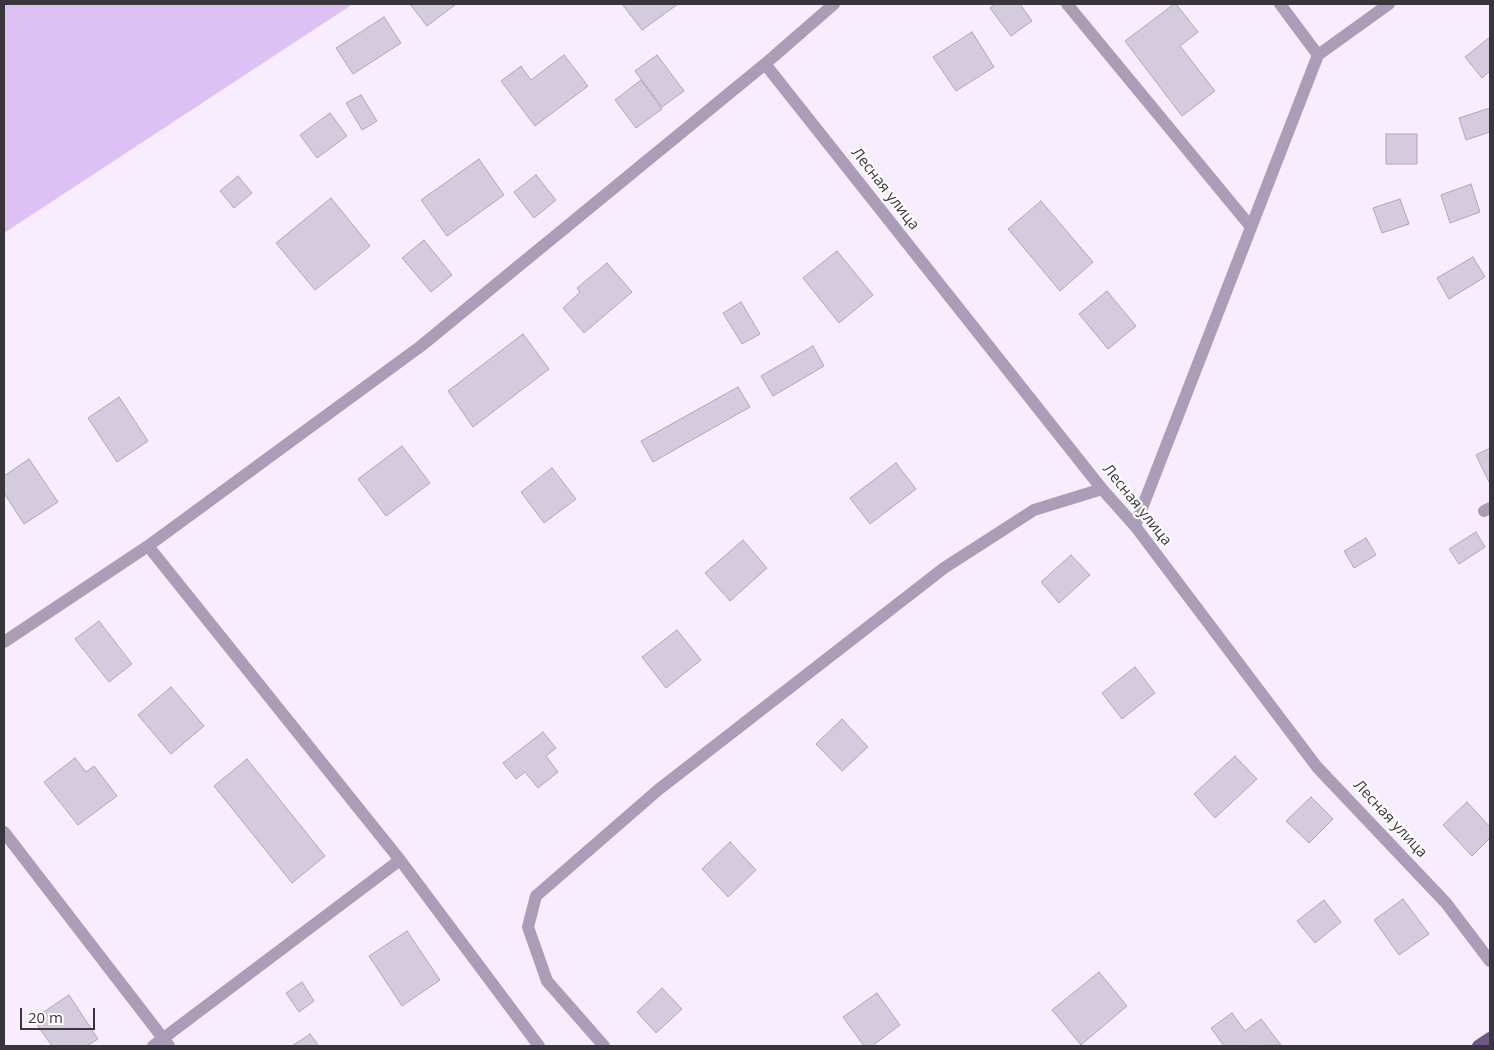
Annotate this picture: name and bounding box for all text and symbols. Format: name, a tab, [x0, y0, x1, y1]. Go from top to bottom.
street label: Лесная улица	[847, 144, 923, 234]
street label: Лесная улица	[1099, 461, 1175, 549]
street label: Лесная улица	[1349, 776, 1431, 862]
scale bar	[22, 998, 98, 1030]
text: 20 m	[28, 1007, 63, 1027]

